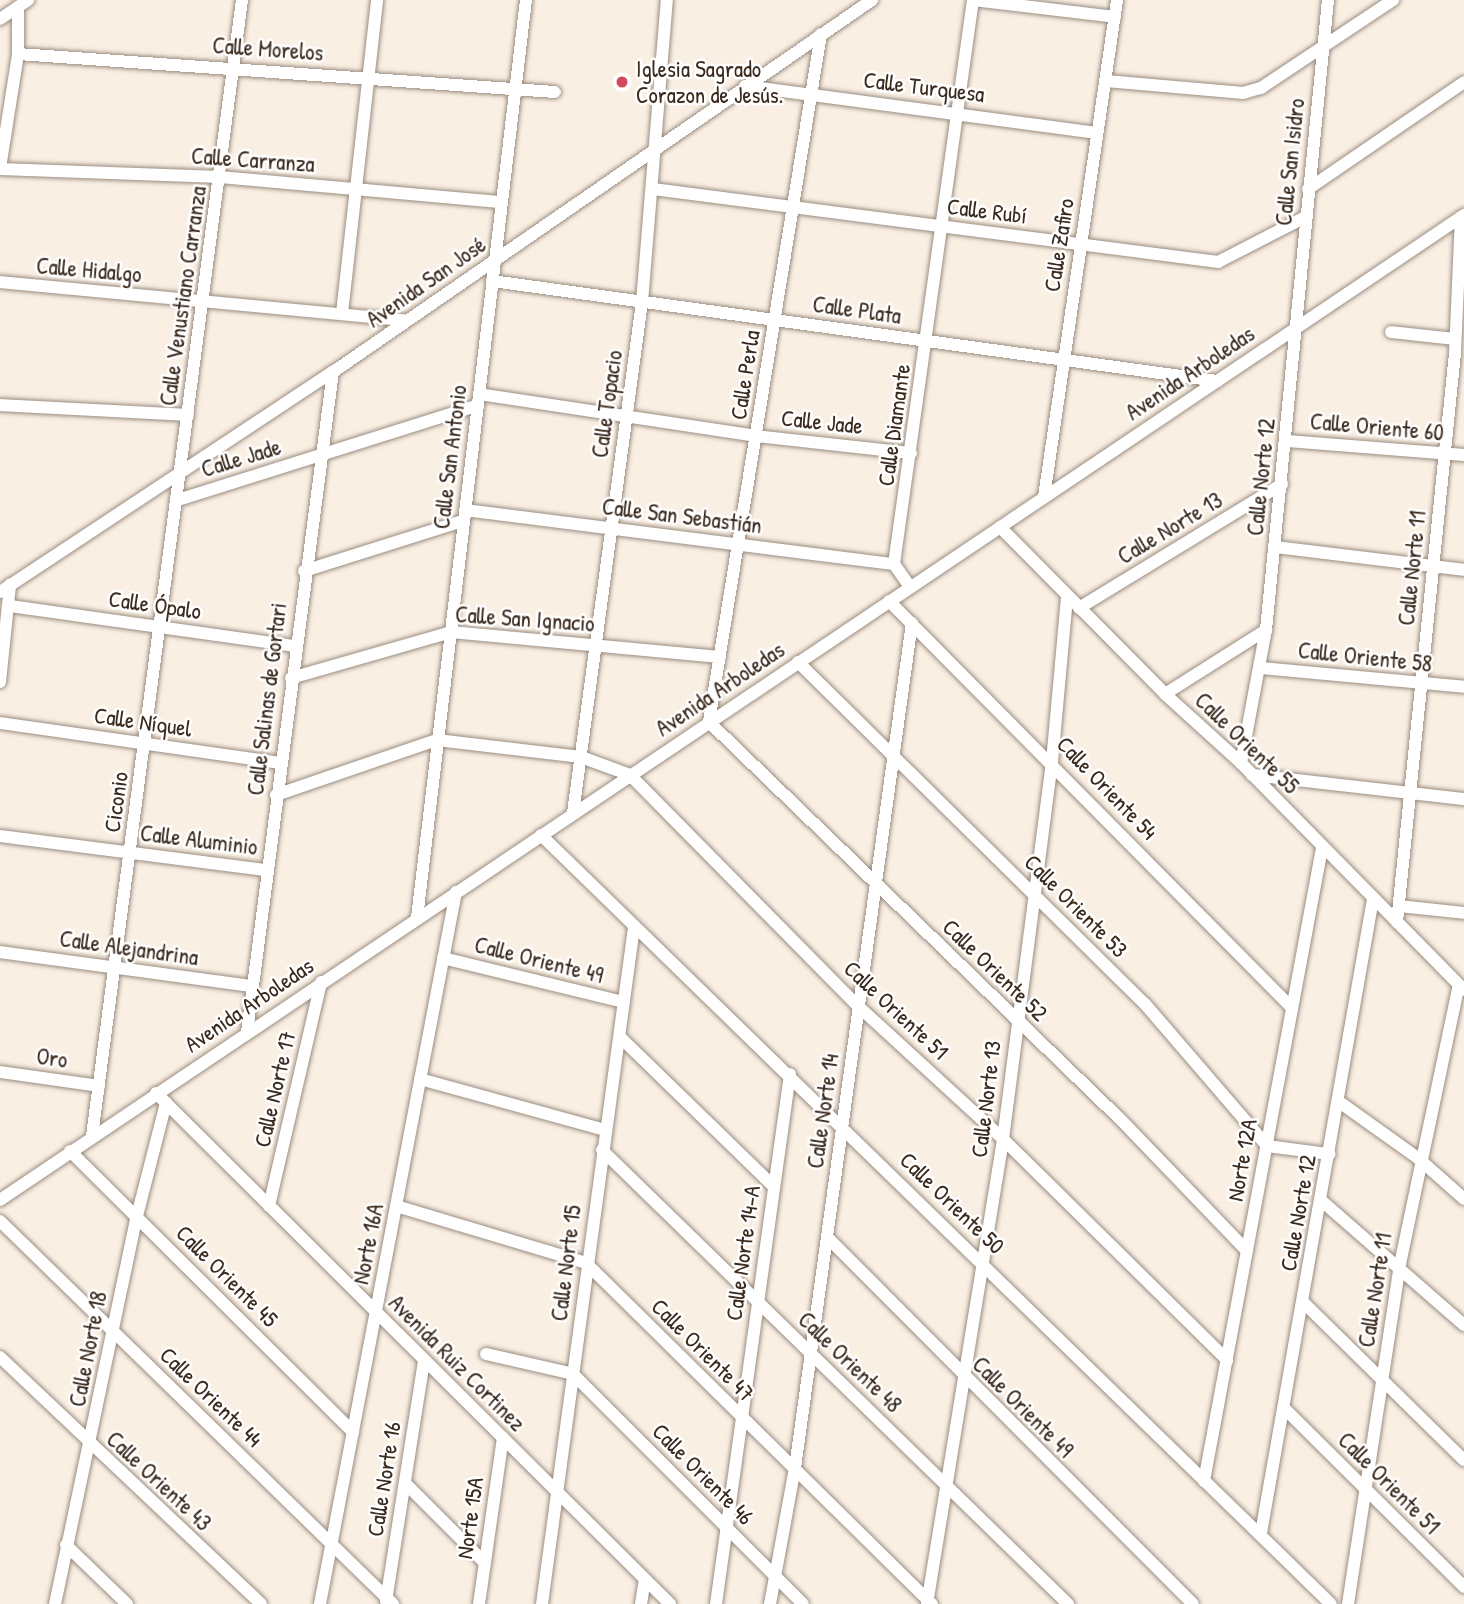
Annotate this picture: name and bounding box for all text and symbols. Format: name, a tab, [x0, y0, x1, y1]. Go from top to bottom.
street label: Calle Morelos	[212, 31, 324, 67]
place label: Iglesia Sagrado Corazon de Jesús.	[636, 55, 783, 109]
street label: Calle Turquesa	[862, 66, 986, 108]
marker: Iglesia Sagrado Corazon de Jesús.	[614, 74, 630, 90]
street label: Calle San Isidro	[1270, 97, 1310, 227]
street label: Calle Carranza	[190, 142, 316, 178]
street label: Calle Venustiano Carranza	[154, 185, 212, 407]
street label: Calle Rubí	[945, 192, 1029, 230]
street label: Calle Zafiro	[1038, 196, 1080, 294]
street label: Avenida San José	[361, 231, 491, 333]
street label: Calle Hidalgo	[35, 252, 143, 288]
street label: Calle Plata	[811, 290, 903, 330]
street label: Avenida Arboledas	[1120, 320, 1260, 426]
street label: Calle Perla	[724, 328, 766, 422]
street label: Calle Topacio	[586, 348, 628, 460]
street label: Calle Diamante	[872, 362, 916, 488]
street label: Calle San Antonio	[427, 383, 473, 531]
street label: Calle Jade	[780, 404, 864, 440]
street label: Calle Oriente 60	[1309, 407, 1445, 447]
street label: Calle Norte 12	[1241, 417, 1281, 537]
street label: Calle Jade	[198, 433, 284, 483]
street label: Calle Norte 13	[1113, 486, 1227, 570]
street label: Calle San Sebastián	[601, 493, 763, 539]
street label: Calle Norte 11	[1392, 509, 1432, 627]
street label: Calle Ópalo	[107, 585, 203, 625]
street label: Calle San Ignacio	[454, 600, 596, 638]
street label: Calle Salinas de Gortari	[241, 601, 293, 797]
street label: Avenida Arboledas	[650, 636, 790, 742]
street label: Calle Oriente 58	[1297, 636, 1433, 678]
street label: Calle Oriente 55	[1189, 686, 1305, 800]
street label: Calle Níquel	[92, 701, 194, 743]
street label: Calle Oriente 54	[1051, 731, 1163, 845]
street label: Ciconio	[98, 770, 134, 834]
street label: Calle Aluminio	[139, 819, 259, 861]
street label: Calle Oriente 53	[1019, 849, 1133, 963]
street label: Calle Oriente 52	[937, 913, 1053, 1027]
street label: Calle Alejandrina	[58, 925, 200, 971]
street label: Calle Oriente 49	[472, 931, 606, 989]
street label: Avenida Arboledas	[179, 952, 319, 1058]
street label: Calle Oriente 51	[838, 955, 954, 1065]
street label: Calle Norte 17	[248, 1028, 302, 1150]
street label: Calle Norte 13	[965, 1039, 1007, 1159]
street label: Oro	[35, 1042, 69, 1074]
street label: Calle Norte 14	[801, 1052, 845, 1170]
street label: Norte 12A	[1221, 1117, 1263, 1203]
street label: Calle Oriente 50	[894, 1146, 1010, 1260]
street label: Calle Norte 12	[1274, 1153, 1322, 1273]
street label: Calle Norte 14-A	[720, 1184, 766, 1322]
street label: Norte 16A	[347, 1201, 389, 1287]
street label: Calle Norte 15	[545, 1203, 587, 1323]
street label: Calle Oriente 45	[170, 1219, 284, 1333]
street label: Calle Norte 11	[1352, 1231, 1398, 1349]
street label: Calle Norte 18	[63, 1289, 113, 1409]
street label: Avenida Ruiz Cortinez	[383, 1289, 531, 1437]
street label: Calle Oriente 47	[646, 1293, 760, 1407]
street label: Calle Oriente 48	[792, 1306, 908, 1418]
street label: Calle Oriente 44	[154, 1341, 268, 1453]
street label: Calle Oriente 49	[967, 1351, 1079, 1463]
street label: Calle Oriente 46	[646, 1417, 760, 1531]
street label: Calle Norte 16	[361, 1419, 407, 1539]
street label: Calle Oriente 43	[101, 1425, 217, 1537]
street label: Calle Oriente 51	[1332, 1426, 1446, 1540]
street label: Norte 15A	[451, 1475, 489, 1561]

